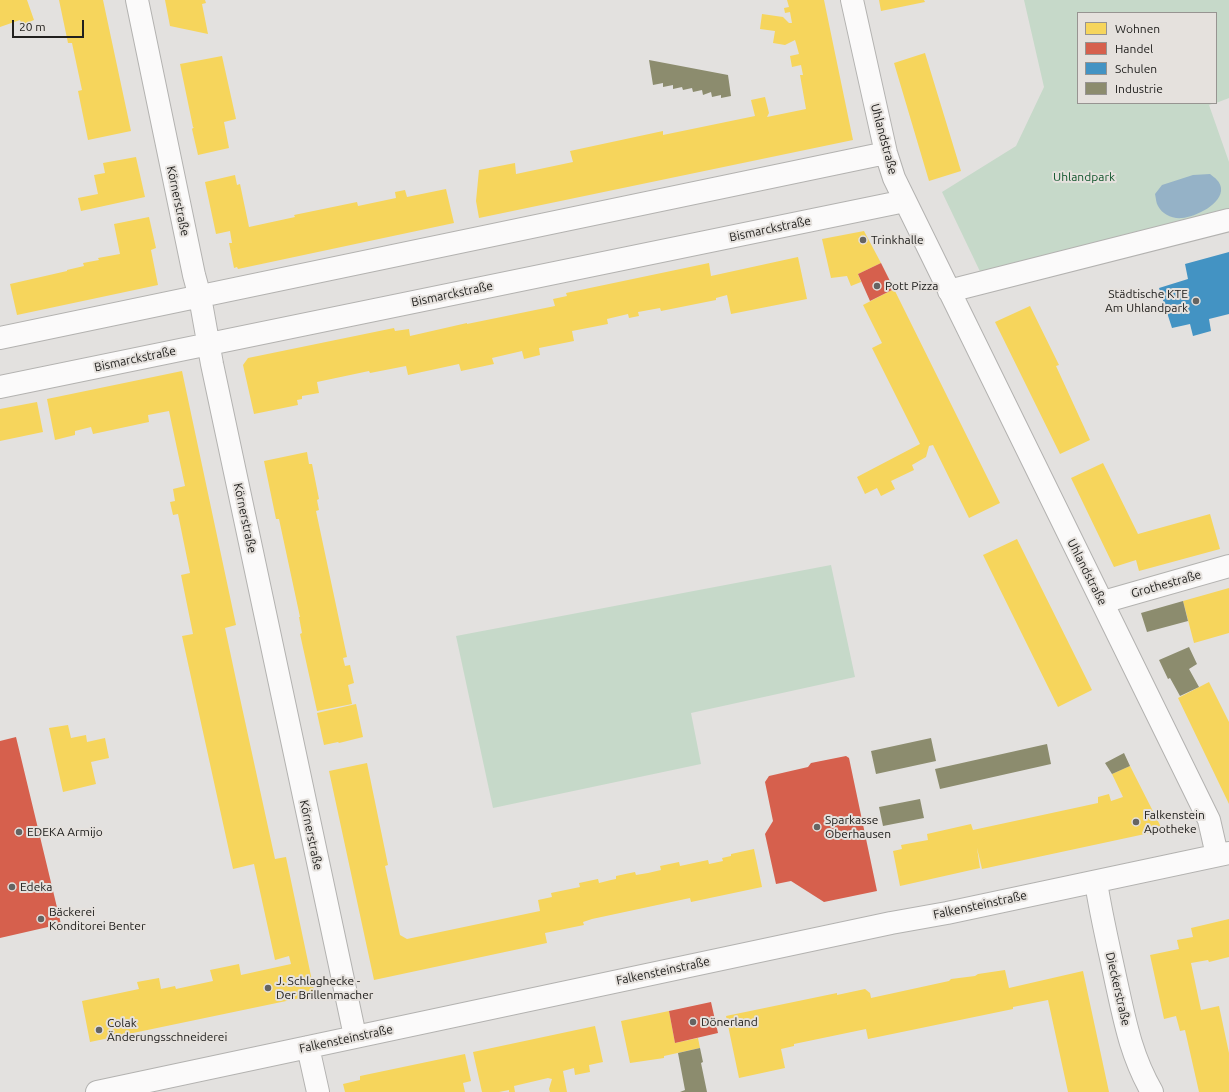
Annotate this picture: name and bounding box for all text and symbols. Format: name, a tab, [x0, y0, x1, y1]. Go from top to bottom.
scale bar	[14, 12, 86, 38]
legend	[1077, 12, 1217, 104]
text: 20 m	[19, 20, 46, 33]
text: Wohnen	[1115, 22, 1160, 35]
text: Handel	[1115, 42, 1153, 55]
text: Schulen	[1115, 62, 1157, 75]
text: Industrie	[1115, 82, 1163, 95]
street label: Uhlandstraße	[868, 102, 900, 176]
street label: Körnerstraße	[164, 165, 192, 237]
park label: Uhlandpark	[1053, 170, 1115, 184]
street label: Bismarckstraße	[728, 213, 812, 245]
place label: Trinkhalle	[871, 233, 924, 247]
marker: Trinkhalle	[858, 235, 868, 245]
street label: Bismarckstraße	[410, 278, 494, 310]
place label: Pott Pizza	[885, 279, 939, 293]
marker: Pott Pizza	[872, 281, 882, 291]
place label: Städtische KTE Am Uhlandpark	[1105, 287, 1188, 315]
marker: Städtische KTE Am Uhlandpark	[1191, 296, 1201, 306]
street label: Bismarckstraße	[93, 343, 177, 375]
street label: Körnerstraße	[231, 482, 259, 554]
street label: Uhlandstraße	[1064, 536, 1110, 608]
street label: Grothestraße	[1129, 567, 1203, 601]
street label: Körnerstraße	[297, 799, 325, 871]
place label: Falkenstein Apotheke	[1144, 808, 1205, 836]
place label: Sparkasse Oberhausen	[825, 813, 891, 841]
marker: Falkenstein Apotheke	[1131, 817, 1141, 827]
marker: Sparkasse Oberhausen	[812, 822, 822, 832]
place label: EDEKA Armijo	[27, 825, 103, 839]
marker: EDEKA Armijo	[14, 827, 24, 837]
place label: Edeka	[20, 880, 52, 894]
marker: Edeka	[7, 882, 17, 892]
street label: Falkensteinstraße	[932, 888, 1028, 922]
place label: Bäckerei Konditorei Benter	[49, 905, 145, 933]
marker: Bäckerei Konditorei Benter	[36, 914, 46, 924]
street label: Dieckerstraße	[1103, 951, 1133, 1027]
street label: Falkensteinstraße	[615, 954, 711, 988]
place label: J. Schlaghecke - Der Brillenmacher	[276, 974, 373, 1002]
marker: J. Schlaghecke - Der Brillenmacher	[263, 983, 273, 993]
place label: Dönerland	[701, 1015, 758, 1029]
place label: Colak Änderungsschneiderei	[107, 1016, 227, 1044]
marker: Dönerland	[688, 1017, 698, 1027]
street label: Falkensteinstraße	[298, 1022, 394, 1056]
marker: Colak Änderungsschneiderei	[94, 1025, 104, 1035]

